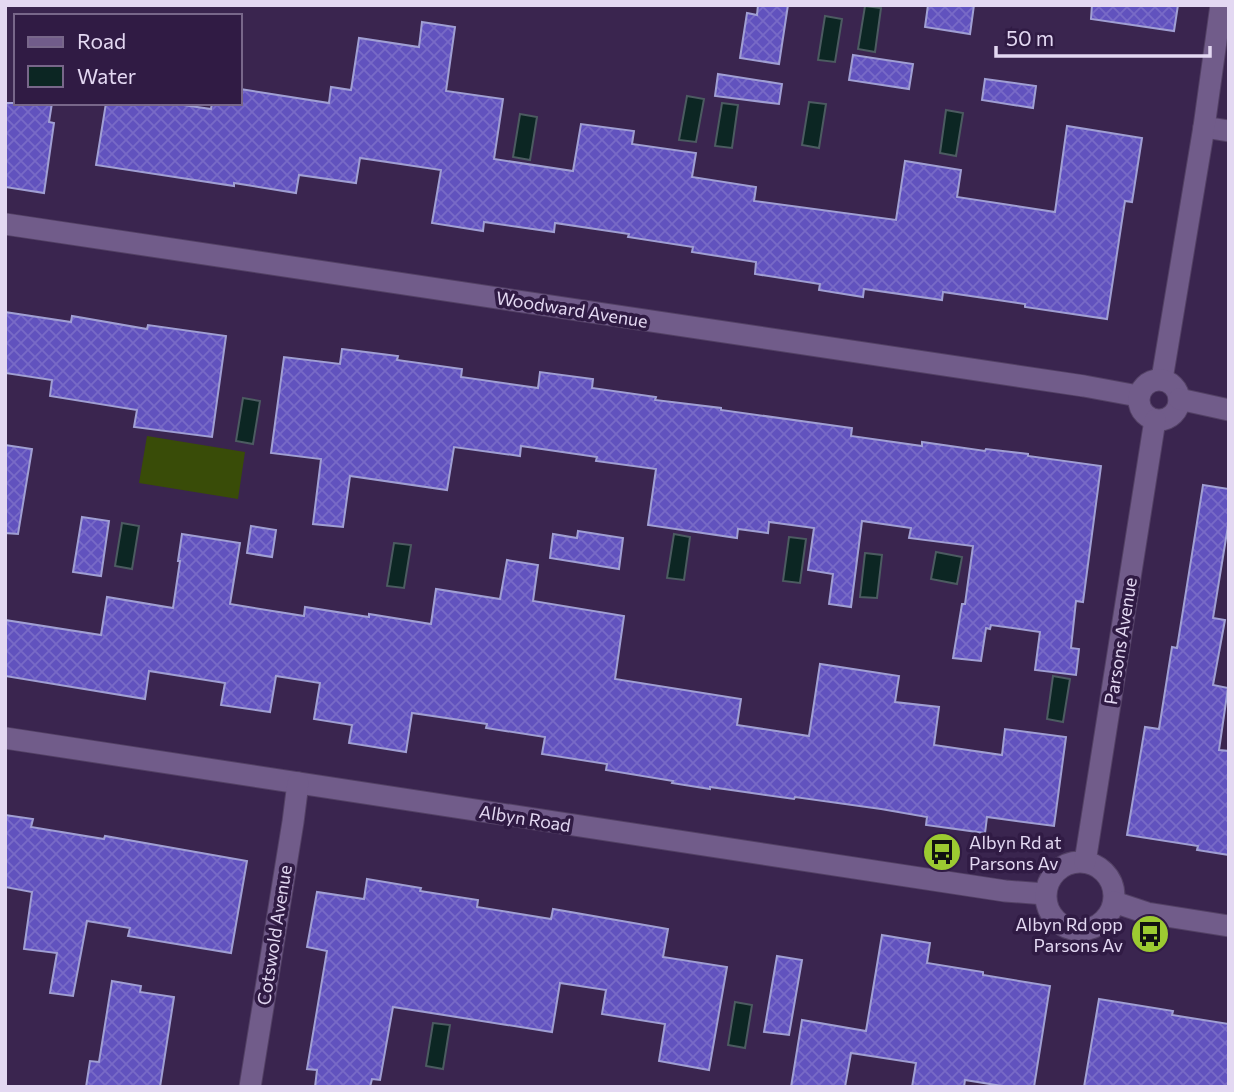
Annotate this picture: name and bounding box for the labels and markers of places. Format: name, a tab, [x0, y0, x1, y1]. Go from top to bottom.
bus stop icon: Albyn Rd at Parsons Av	[921, 831, 963, 873]
place label: Albyn Rd at Parsons Av	[969, 831, 1062, 874]
place label: Albyn Rd opp Parsons Av	[1015, 913, 1123, 956]
bus stop icon: Albyn Rd opp Parsons Av	[1129, 913, 1171, 955]

